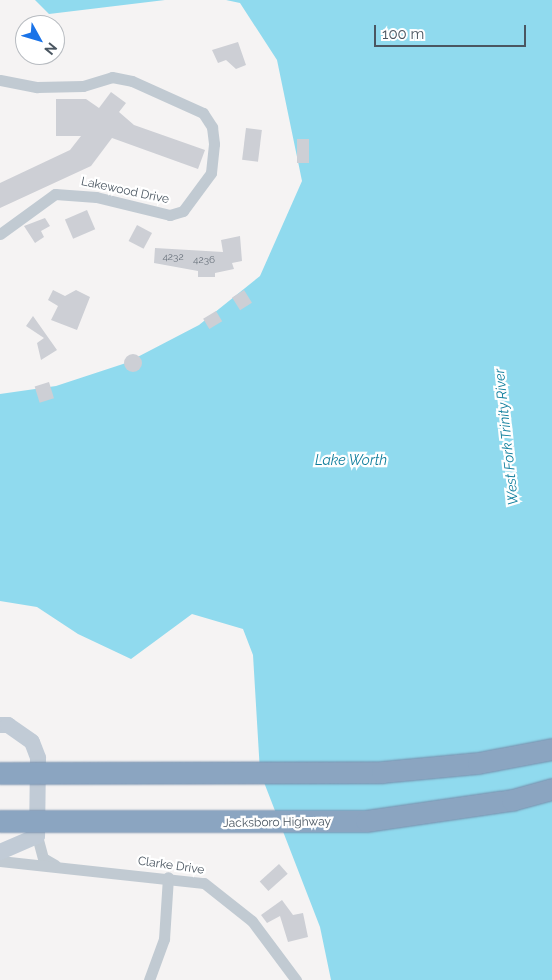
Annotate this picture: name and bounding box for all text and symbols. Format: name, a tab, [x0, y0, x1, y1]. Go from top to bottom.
north arrow	[15, 15, 65, 65]
scale bar	[377, 15, 530, 47]
text: 100 m	[382, 25, 424, 43]
text: N	[41, 40, 60, 58]
street label: Lakewood Drive	[80, 175, 170, 207]
house number: 4232	[162, 251, 184, 263]
house number: 4236	[193, 254, 215, 266]
water label: West Fork Trinity River	[490, 368, 522, 506]
water label: Lake Worth	[315, 452, 387, 468]
street label: Jacksboro Highway	[223, 815, 331, 831]
street label: Clarke Drive	[137, 854, 205, 878]

